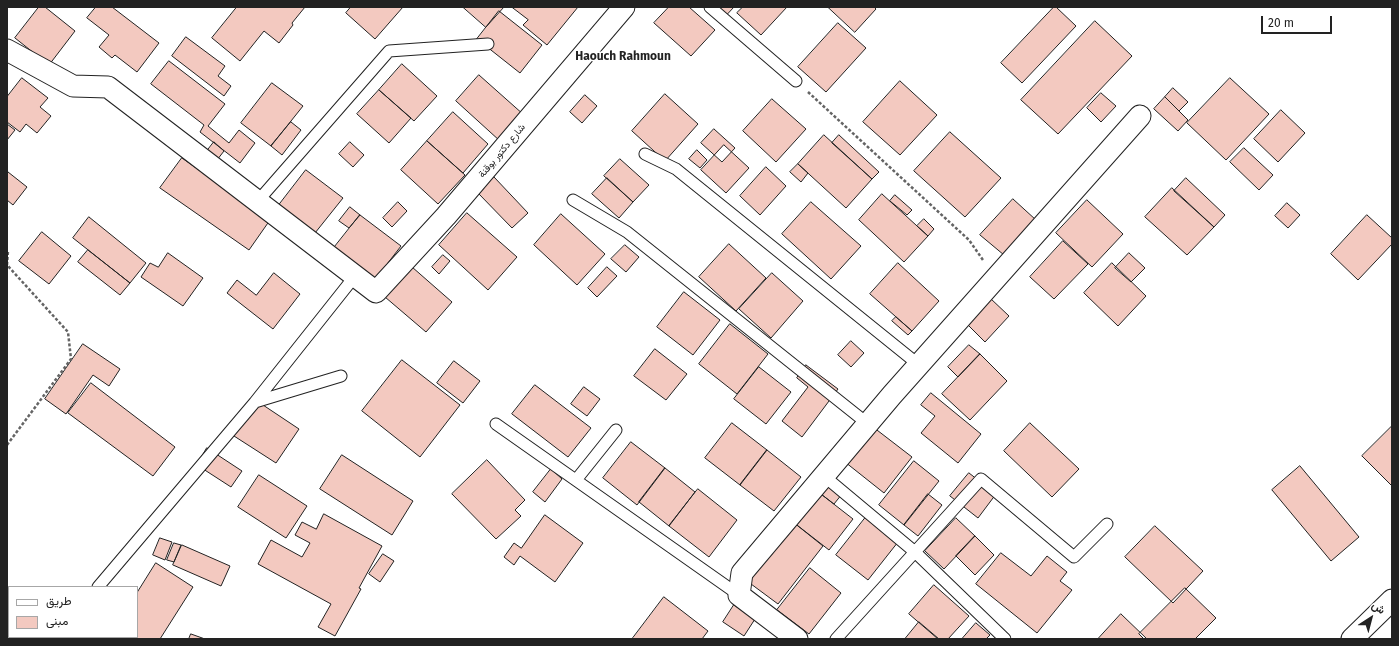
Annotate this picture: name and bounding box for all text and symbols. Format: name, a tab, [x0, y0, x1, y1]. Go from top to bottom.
scale bar	[1263, 8, 1334, 34]
text: 20 m	[1268, 16, 1294, 30]
district label: Haouch Rahmoun	[575, 50, 671, 64]
street label: شارع دكتور بوقنة	[476, 122, 528, 180]
legend	[8, 586, 138, 638]
text: طريق	[46, 594, 71, 608]
north arrow	[1351, 598, 1391, 638]
text: ش	[1369, 599, 1388, 617]
text: مبنى	[46, 614, 68, 628]

